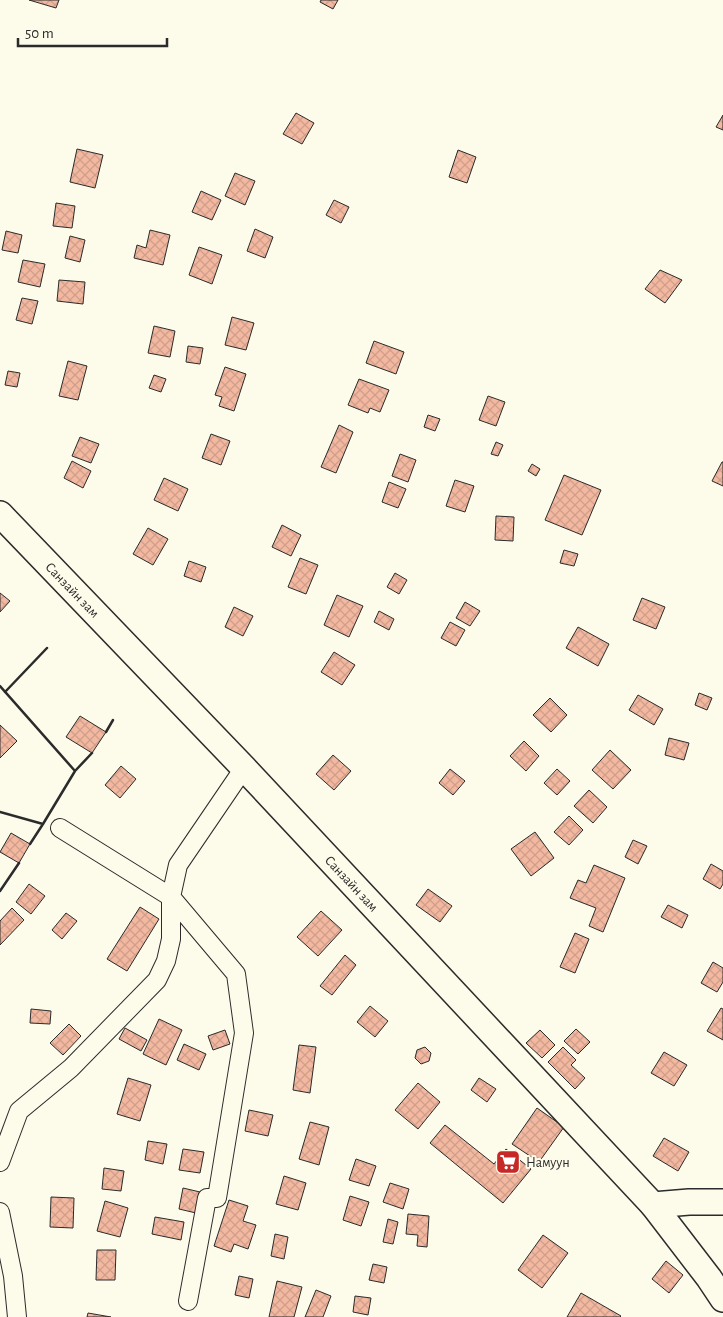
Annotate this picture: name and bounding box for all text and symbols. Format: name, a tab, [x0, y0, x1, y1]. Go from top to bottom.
scale bar	[18, 15, 166, 47]
text: 50 m	[25, 26, 54, 41]
street label: Санзайн зам	[42, 560, 102, 621]
street label: Санзайн зам	[322, 853, 380, 915]
supermarket icon: Намуун	[495, 1149, 521, 1175]
place label: Намуун	[526, 1156, 570, 1170]

